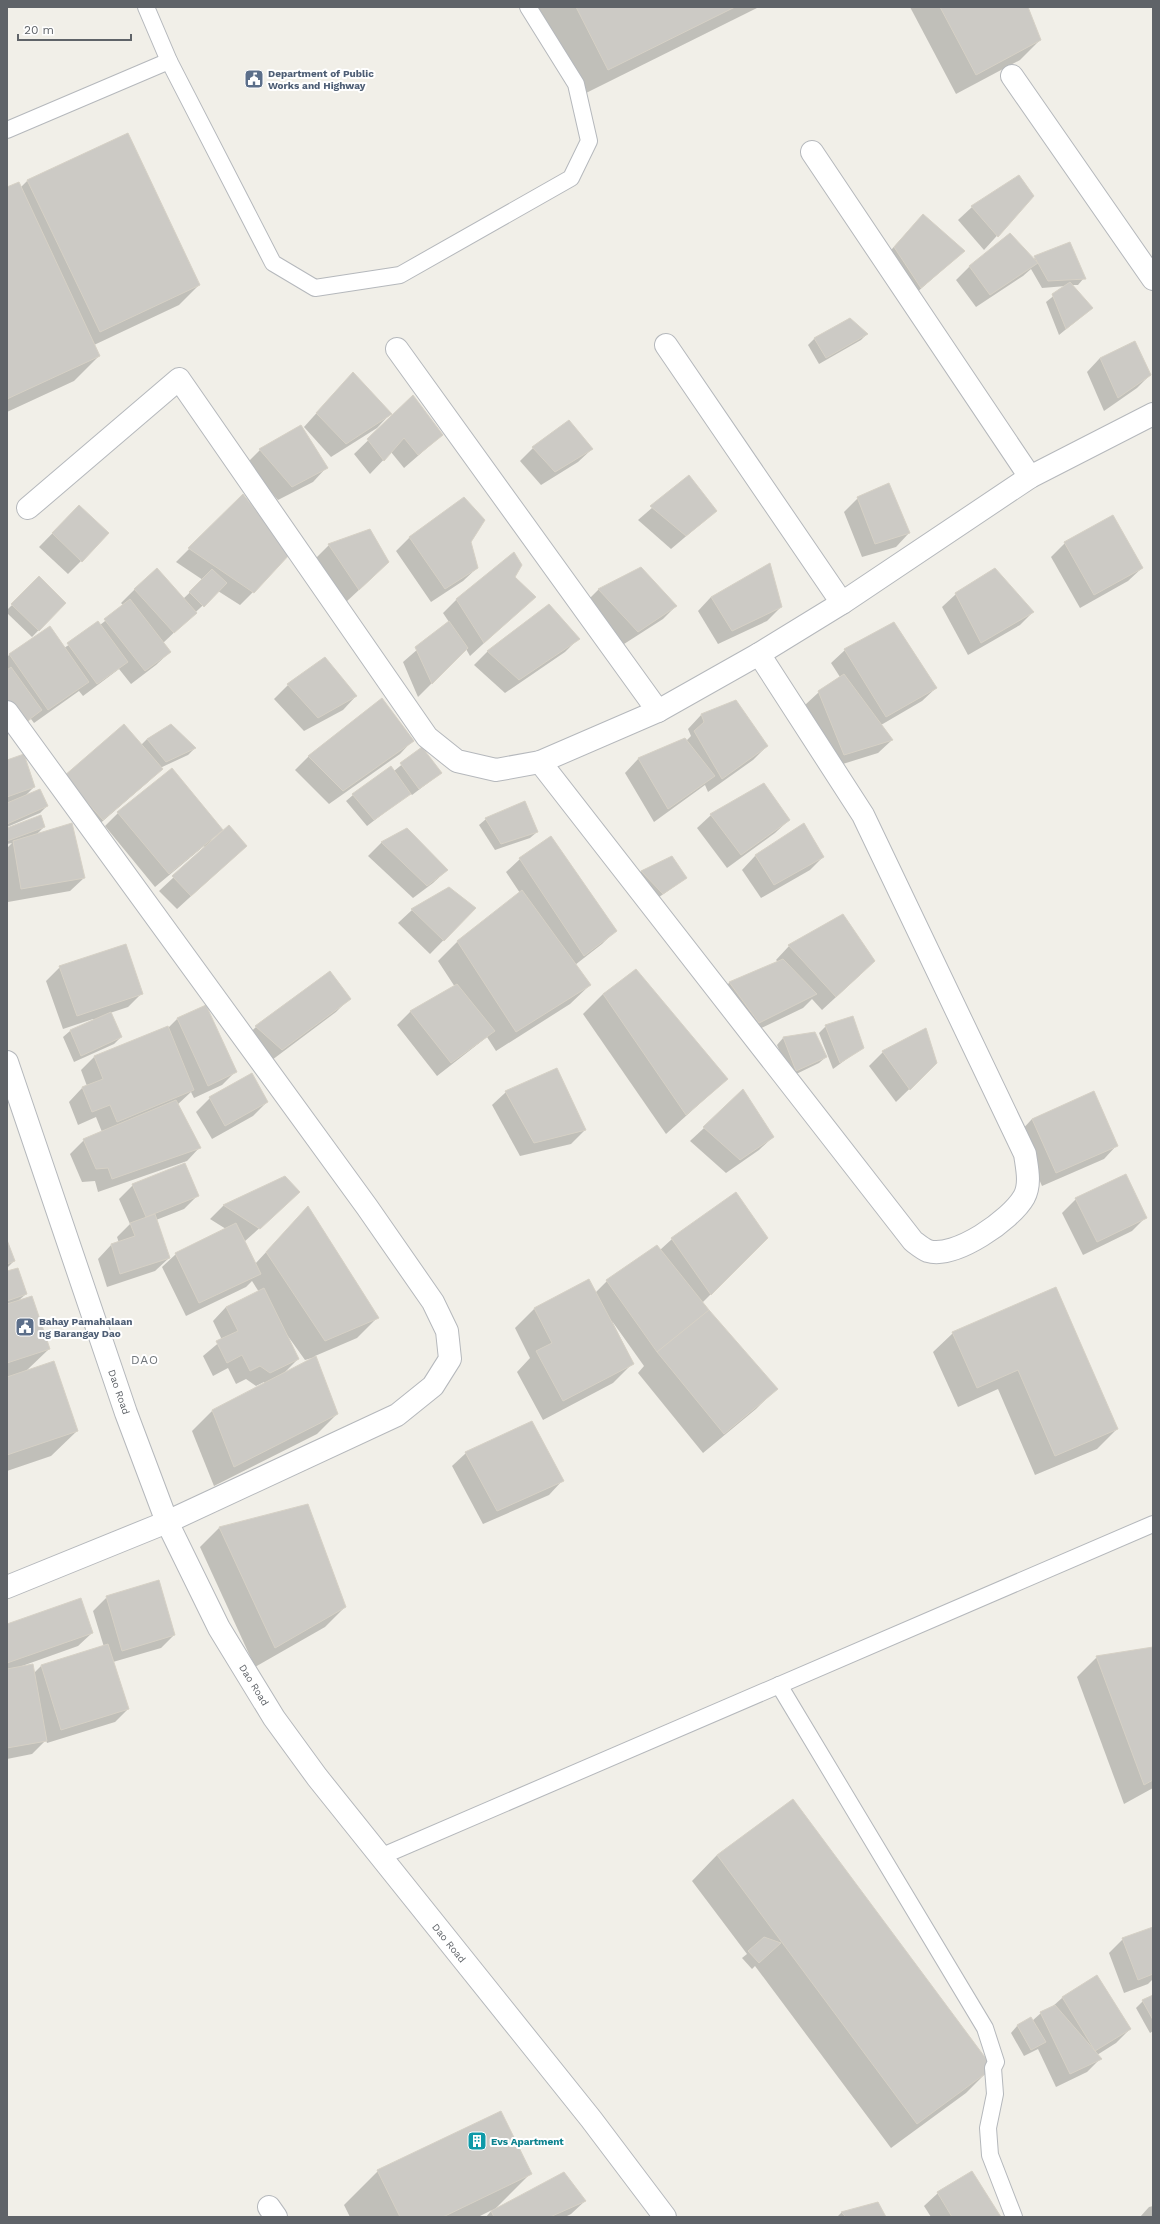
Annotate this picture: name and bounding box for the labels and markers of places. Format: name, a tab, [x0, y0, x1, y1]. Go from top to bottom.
public building icon: Department of Public Works and Highway	[243, 68, 265, 90]
place label: Department of Public Works and Highway	[268, 68, 374, 91]
public building icon: Bahay Pamahalaan ng Barangay Dao	[14, 1316, 36, 1338]
place label: Bahay Pamahalaan ng Barangay Dao	[39, 1316, 133, 1339]
building icon: Evs Apartment	[466, 2130, 488, 2152]
place label: Evs Apartment	[491, 2136, 564, 2147]

